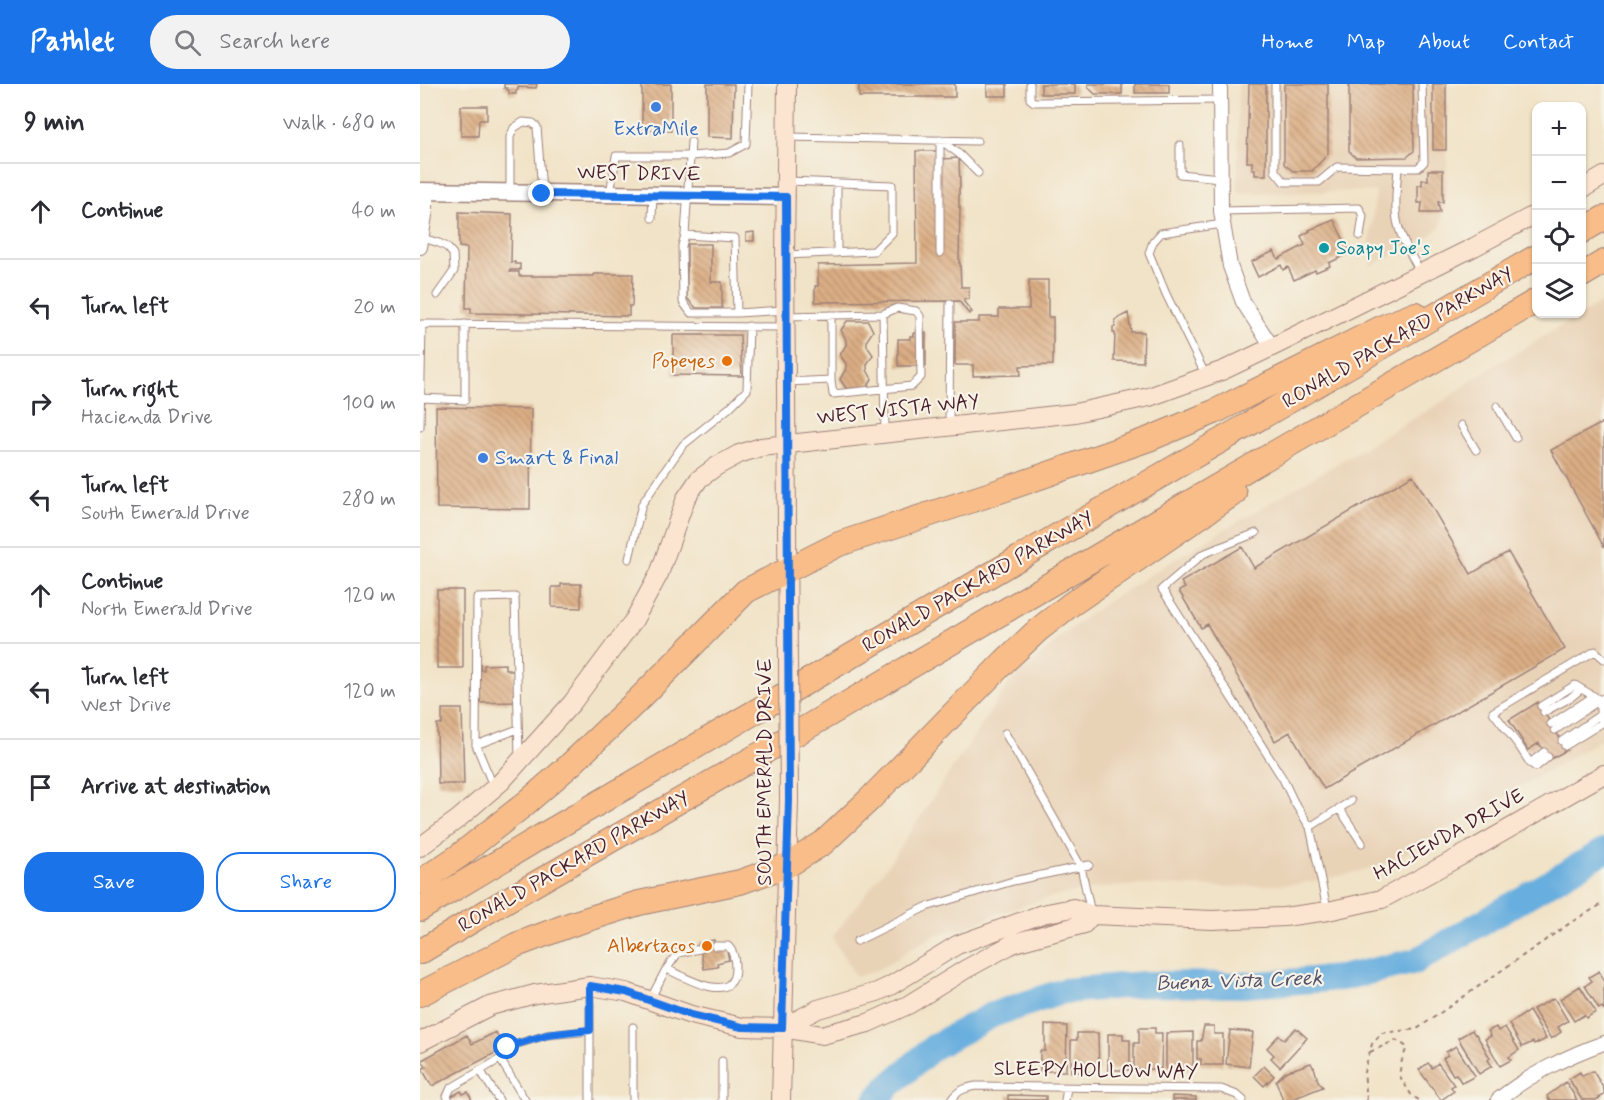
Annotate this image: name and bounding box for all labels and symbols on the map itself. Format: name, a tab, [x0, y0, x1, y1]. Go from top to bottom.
marker: ExtraMile	[649, 100, 663, 114]
place label: ExtraMile	[613, 116, 699, 143]
street label: WEST DRIVE	[577, 159, 701, 189]
route end	[528, 180, 554, 206]
place label: Soapy Joe's	[1336, 235, 1430, 262]
marker: Soapy Joe's	[1317, 241, 1331, 255]
street label: RONALD PACKARD PARKWAY	[1278, 261, 1518, 415]
place label: Popeyes	[652, 348, 715, 375]
marker: Popeyes	[720, 354, 734, 368]
street label: WEST VISTA WAY	[816, 388, 980, 432]
place label: Smart & Final	[495, 445, 618, 472]
marker: Smart & Final	[476, 451, 490, 465]
street label: RONALD PACKARD PARKWAY	[858, 505, 1098, 659]
street label: SOUTH EMERALD DRIVE	[752, 658, 779, 886]
street label: HACIENDA DRIVE	[1369, 782, 1529, 888]
street label: RONALD PACKARD PARKWAY	[454, 785, 694, 939]
place label: Albertacos	[607, 933, 695, 960]
marker: Albertacos	[700, 939, 714, 953]
water label: Buena Vista Creek	[1155, 964, 1323, 998]
route start	[493, 1033, 519, 1059]
street label: SLEEPY HOLLOW WAY	[993, 1056, 1199, 1086]

